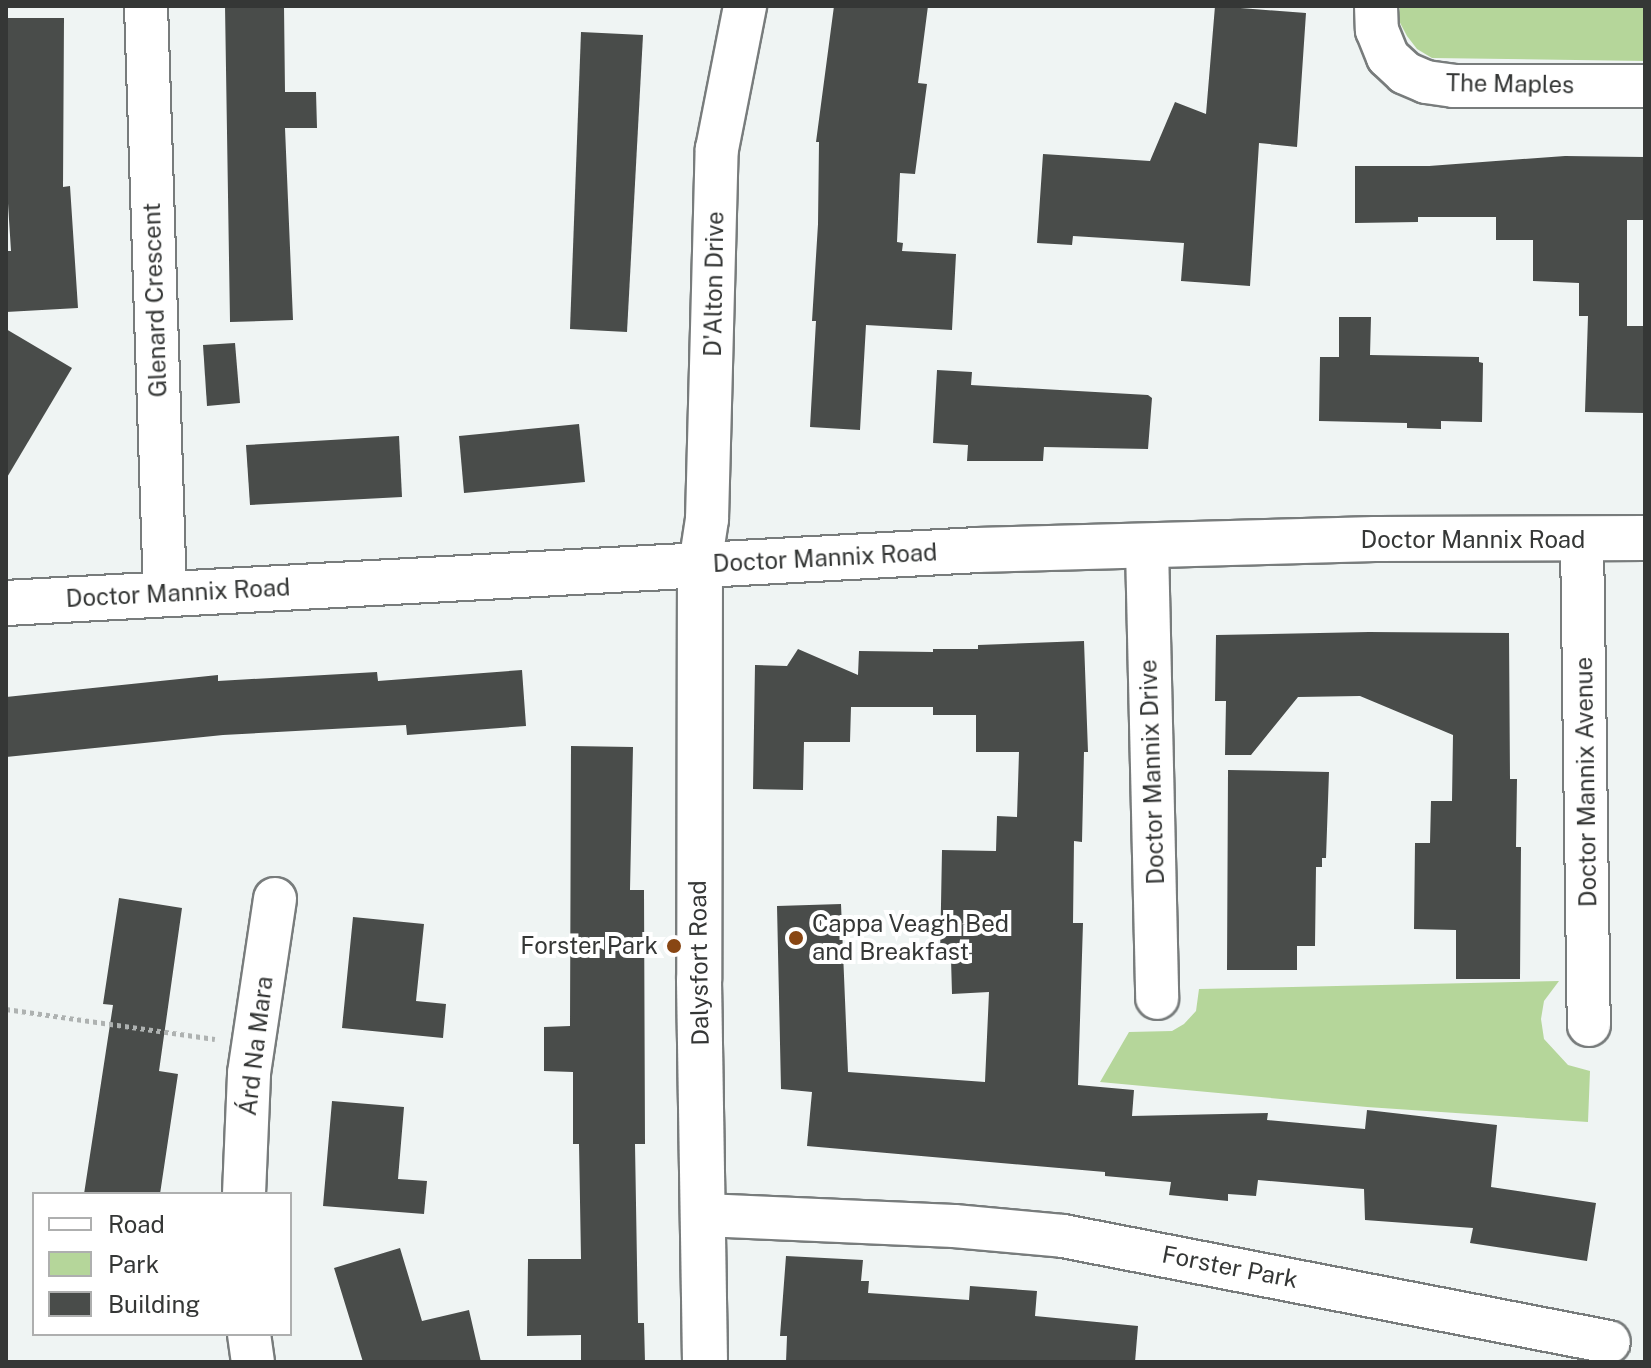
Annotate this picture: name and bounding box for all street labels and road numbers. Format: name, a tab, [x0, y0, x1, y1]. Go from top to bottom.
street label: The Maples	[1445, 68, 1575, 100]
street label: Glenard Crescent	[137, 202, 173, 398]
street label: D'Alton Drive	[698, 211, 730, 357]
street label: Doctor Mannix Road	[1361, 526, 1585, 554]
street label: Doctor Mannix Road	[712, 538, 938, 578]
street label: Doctor Mannix Road	[65, 573, 291, 613]
street label: Doctor Mannix Avenue	[1569, 657, 1603, 907]
street label: Doctor Mannix Drive	[1134, 659, 1170, 885]
street label: Dalysfort Road	[683, 880, 715, 1046]
street label: Árd Na Mara	[233, 975, 279, 1117]
street label: Forster Park	[1160, 1240, 1300, 1294]

